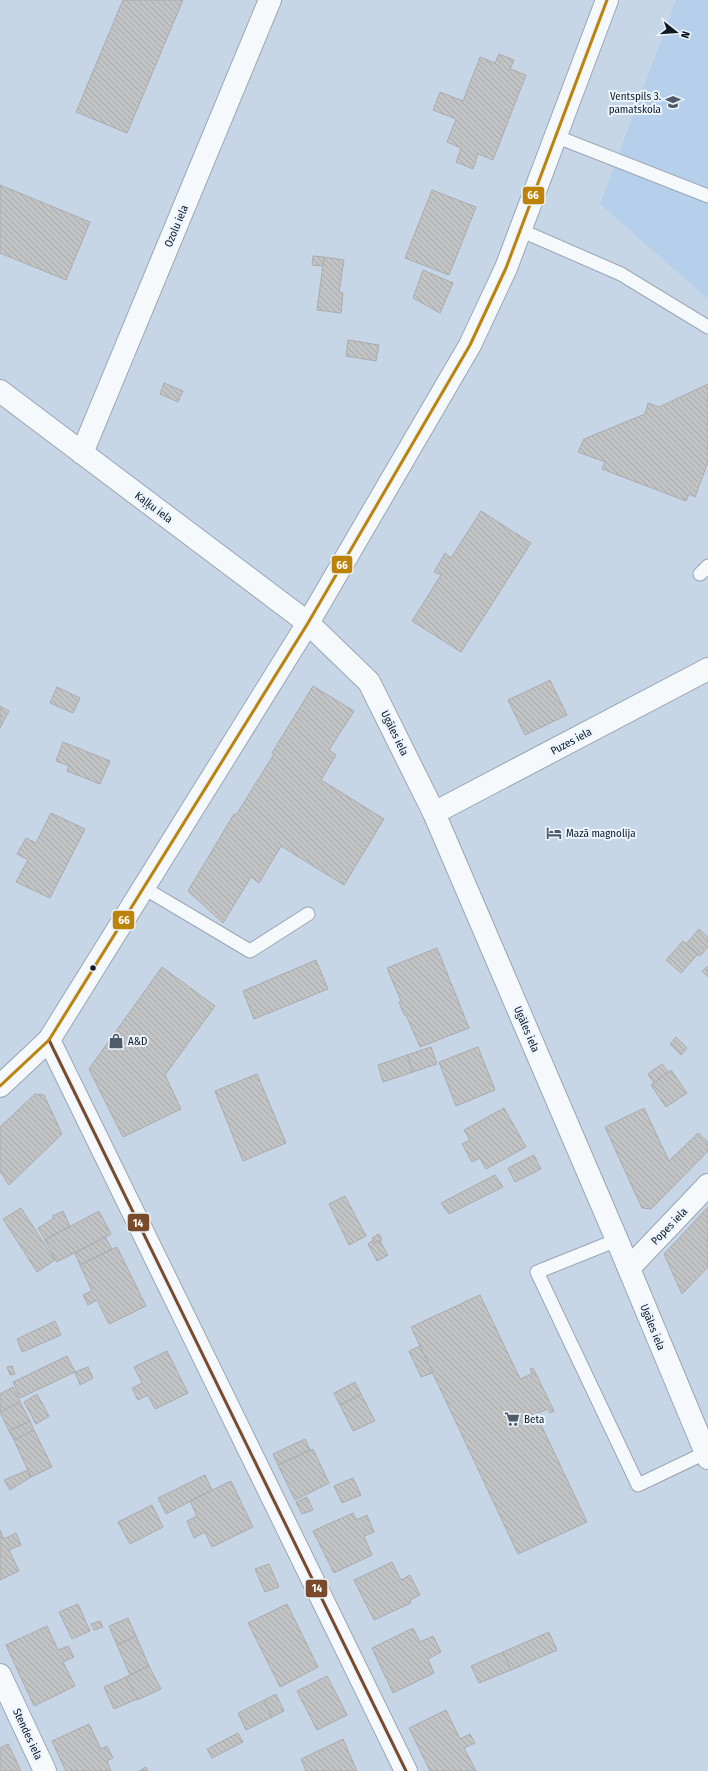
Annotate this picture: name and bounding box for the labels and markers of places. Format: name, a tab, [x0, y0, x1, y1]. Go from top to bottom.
place label: Ventspils 3. pamatskola	[609, 90, 661, 116]
school or university icon: Ventspils 3. pamatskola	[664, 93, 682, 111]
hotel icon: Mazā magnolija	[545, 824, 563, 842]
place label: Mazā magnolija	[566, 827, 636, 840]
unlabelled marker	[88, 963, 98, 973]
shop icon: A&D	[107, 1032, 125, 1050]
place label: A&D	[128, 1035, 148, 1048]
supermarket icon: Beta	[503, 1410, 521, 1428]
place label: Beta	[524, 1413, 544, 1426]

